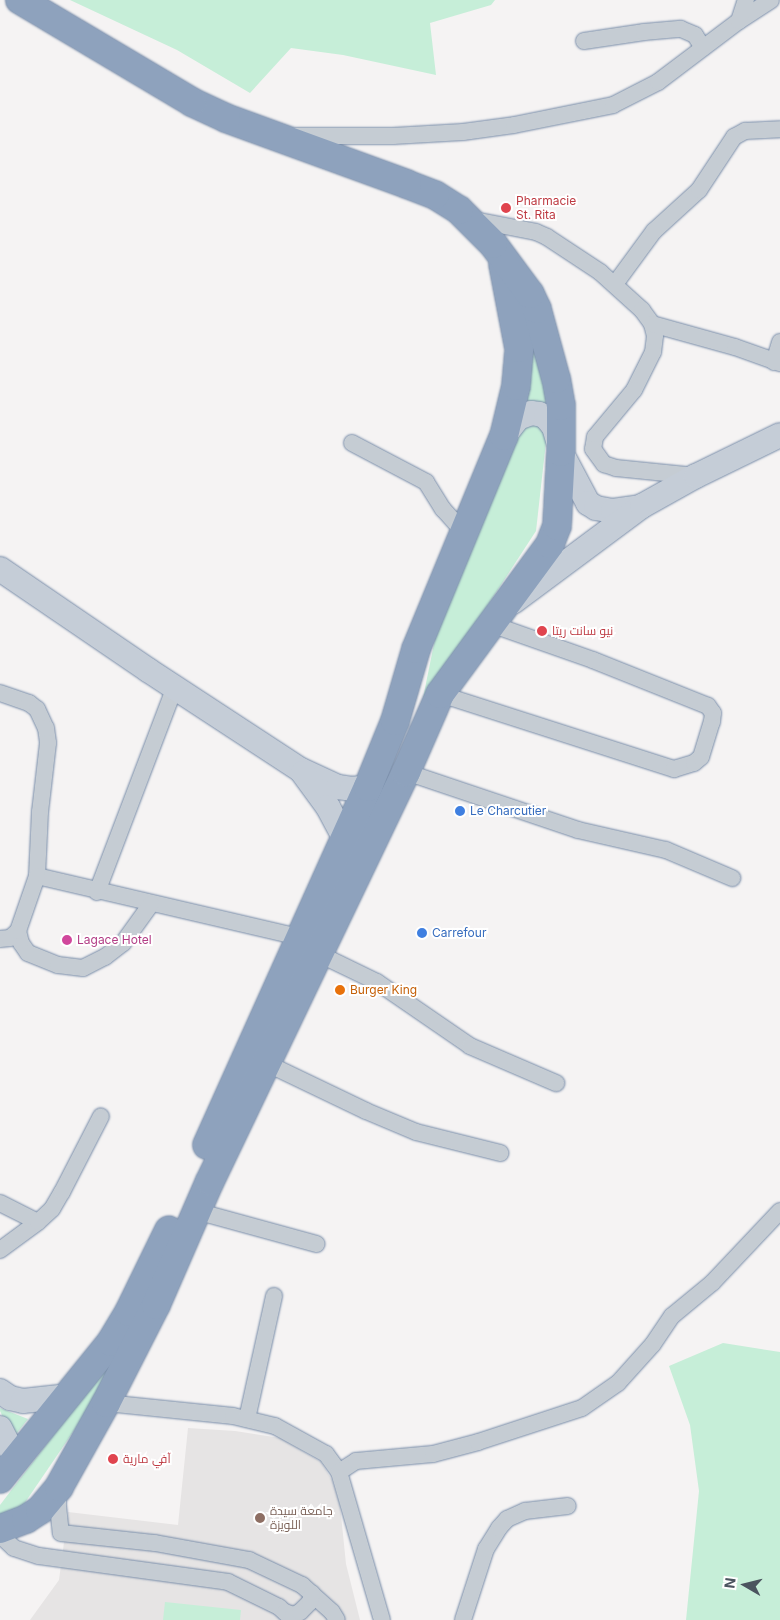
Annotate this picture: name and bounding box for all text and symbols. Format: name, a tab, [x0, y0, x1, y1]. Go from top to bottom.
place label: Pharmacie St. Rita	[516, 194, 576, 222]
marker: Pharmacie St. Rita	[500, 202, 512, 214]
place label: نيو سانت ريتا	[552, 624, 613, 638]
marker: نيو سانت ريتا	[536, 625, 548, 637]
place label: Le Charcutier	[470, 804, 546, 818]
marker: Le Charcutier	[454, 805, 466, 817]
place label: Carrefour	[432, 926, 486, 940]
marker: Carrefour	[416, 927, 428, 939]
place label: Lagace Hotel	[77, 933, 152, 947]
marker: Lagace Hotel	[61, 934, 73, 946]
place label: Burger King	[350, 983, 417, 997]
marker: Burger King	[334, 984, 346, 996]
place label: آفي مارية	[123, 1452, 171, 1466]
marker: آفي مارية	[107, 1453, 119, 1465]
place label: جامعة سيدة اللويزة	[270, 1504, 333, 1532]
marker: جامعة سيدة اللويزة	[254, 1512, 266, 1524]
north arrow	[720, 1560, 770, 1610]
text: N	[720, 1576, 739, 1589]

